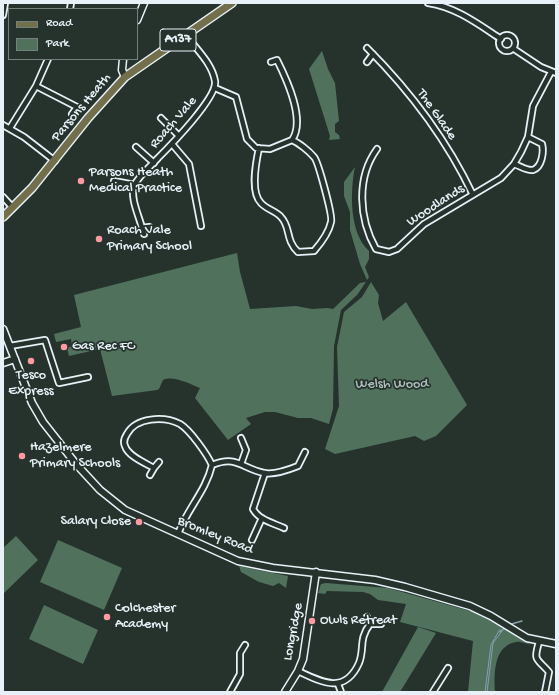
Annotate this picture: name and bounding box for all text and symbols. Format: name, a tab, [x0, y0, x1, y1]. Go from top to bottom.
legend	[8, 8, 138, 60]
text: Road	[46, 17, 72, 31]
road number: A137	[160, 29, 196, 51]
text: Park	[46, 37, 69, 51]
street label: Parsons Heath	[48, 70, 116, 146]
street label: The Glade	[412, 86, 460, 144]
street label: Roach Vale	[147, 93, 201, 153]
place label: Parsons Heath Medical Practice	[89, 165, 182, 198]
marker: Parsons Heath Medical Practice	[76, 176, 86, 186]
street label: Woodlands	[404, 181, 468, 231]
place label: Roach Vale Primary School	[107, 223, 192, 256]
marker: Roach Vale Primary School	[94, 234, 104, 244]
place label: Gas Rec FC	[72, 339, 134, 355]
marker: Gas Rec FC	[59, 342, 69, 352]
marker: Tesco Express	[26, 356, 36, 366]
place label: Tesco Express	[8, 368, 54, 400]
park label: Welsh Wood	[356, 377, 428, 393]
place label: Hazelmere Primary Schools	[30, 440, 120, 472]
marker: Hazelmere Primary Schools	[17, 451, 27, 461]
street label: Bromley Road	[175, 513, 255, 559]
place label: Salary Close	[60, 514, 131, 530]
marker: Salary Close	[134, 517, 144, 527]
place label: Colchester Academy	[115, 601, 175, 634]
street label: Longridge	[280, 602, 308, 662]
marker: Colchester Academy	[102, 612, 112, 622]
place label: Owls Retreat	[320, 613, 397, 629]
marker: Owls Retreat	[307, 616, 317, 626]

